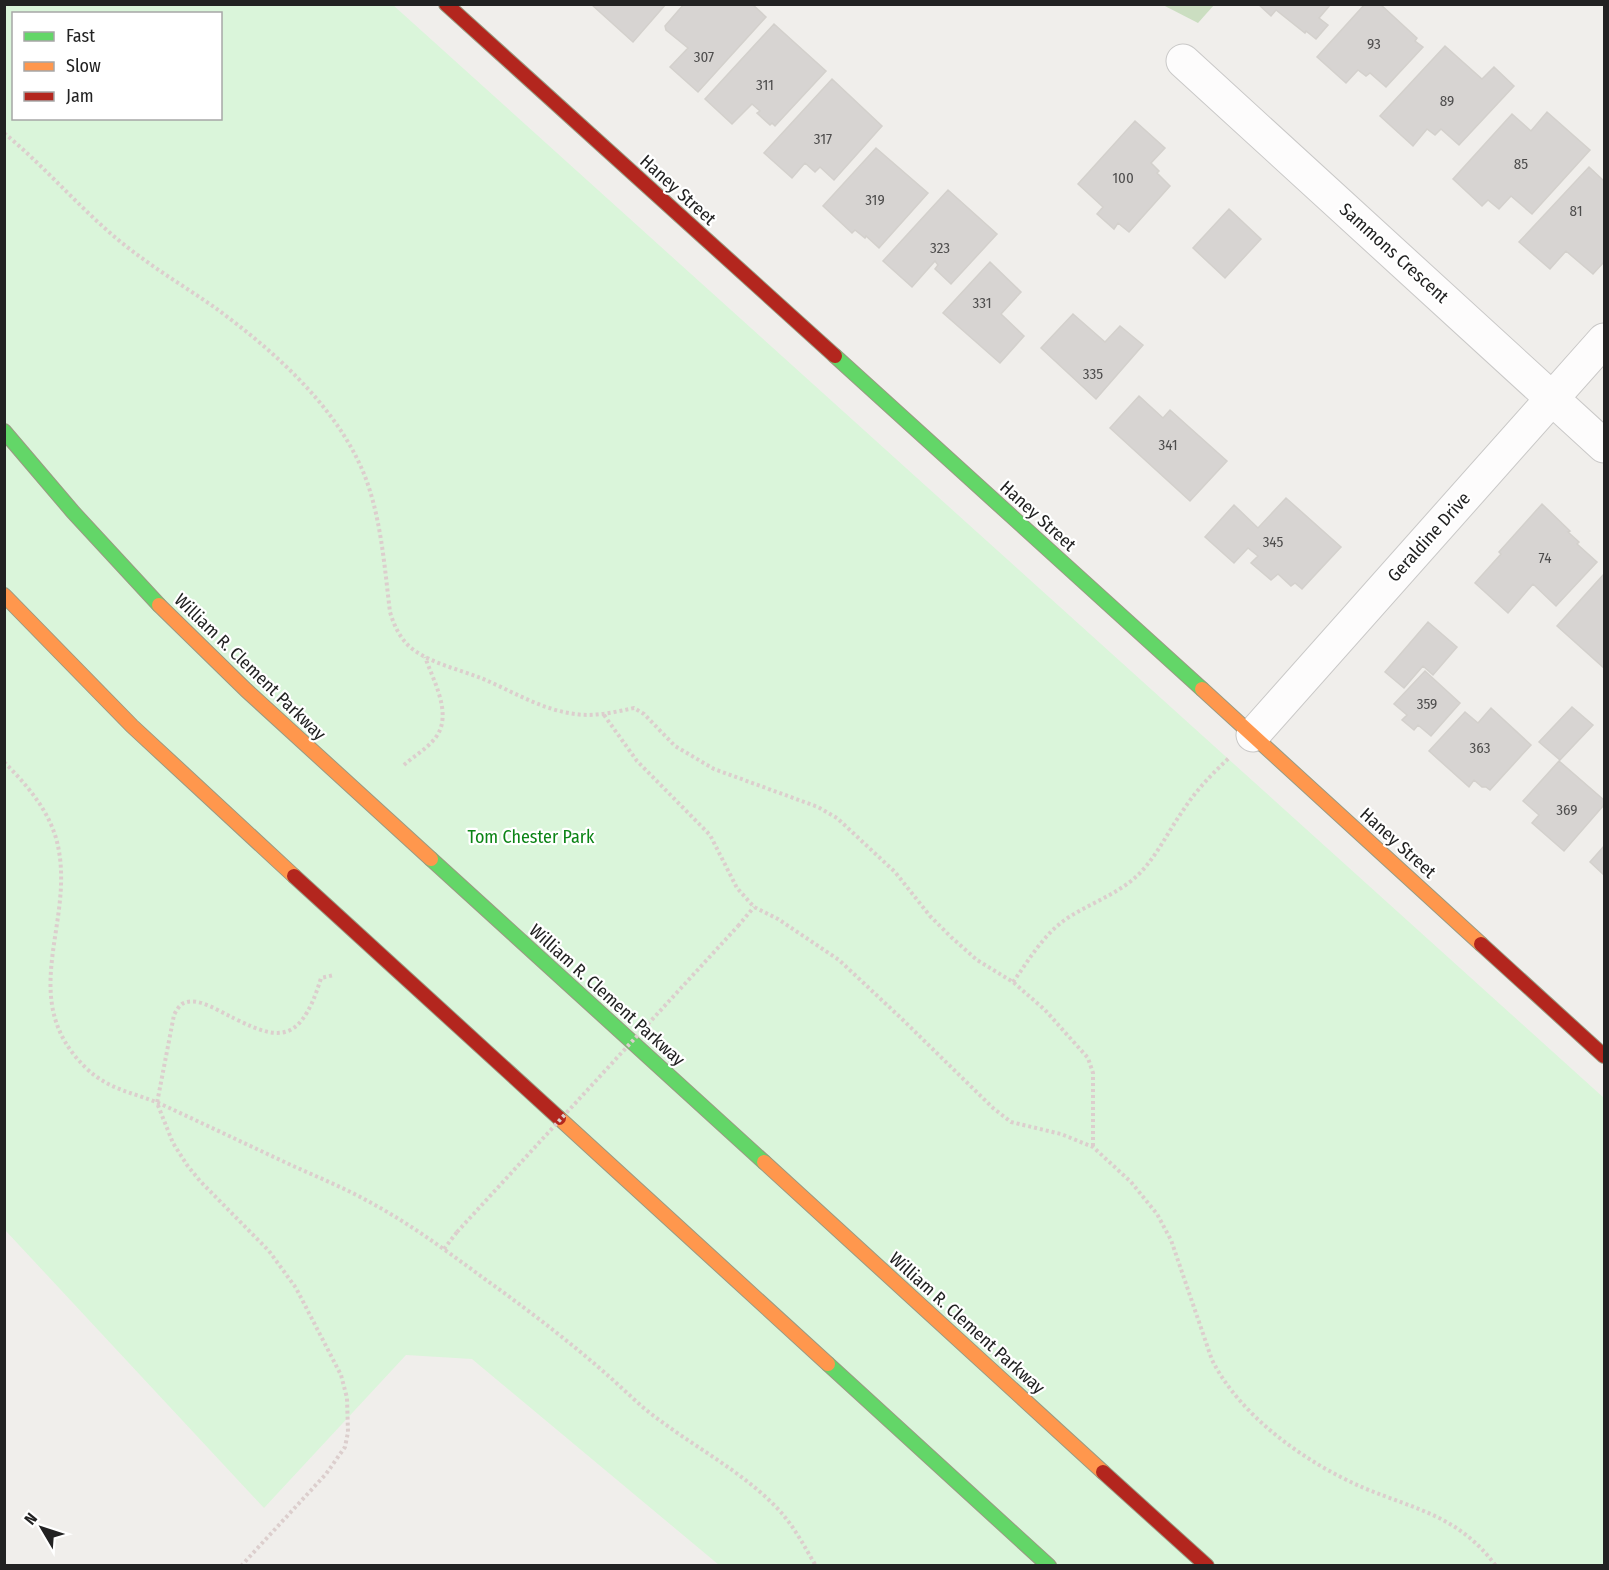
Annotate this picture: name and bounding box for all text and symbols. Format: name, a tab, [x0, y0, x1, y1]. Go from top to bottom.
legend	[12, 12, 222, 120]
text: Fast	[66, 25, 95, 47]
house number: 93	[1367, 35, 1381, 53]
house number: 307	[694, 48, 714, 66]
text: Slow	[66, 55, 101, 77]
house number: 311	[756, 76, 774, 94]
text: Jam	[66, 85, 94, 107]
house number: 89	[1440, 92, 1454, 110]
house number: 317	[814, 130, 832, 148]
street label: Haney Street	[636, 150, 721, 230]
house number: 85	[1514, 155, 1528, 173]
house number: 100	[1112, 169, 1134, 187]
house number: 319	[865, 191, 885, 209]
street label: Sammons Crescent	[1335, 198, 1453, 308]
house number: 81	[1570, 202, 1582, 220]
house number: 323	[930, 239, 950, 257]
house number: 331	[972, 294, 992, 312]
house number: 335	[1083, 365, 1103, 383]
house number: 341	[1159, 436, 1178, 454]
street label: Haney Street	[996, 476, 1081, 556]
street label: Geraldine Drive	[1383, 488, 1475, 586]
house number: 345	[1263, 533, 1283, 551]
house number: 74	[1539, 549, 1551, 567]
street label: William R. Clement Parkway	[170, 589, 330, 745]
house number: 359	[1417, 695, 1437, 713]
house number: 363	[1470, 739, 1491, 757]
house number: 369	[1556, 801, 1578, 819]
street label: Haney Street	[1356, 803, 1441, 883]
park label: Tom Chester Park	[468, 826, 595, 848]
street label: William R. Clement Parkway	[525, 919, 689, 1071]
street label: William R. Clement Parkway	[885, 1247, 1049, 1399]
north arrow	[12, 1498, 72, 1558]
text: N	[20, 1509, 41, 1529]

